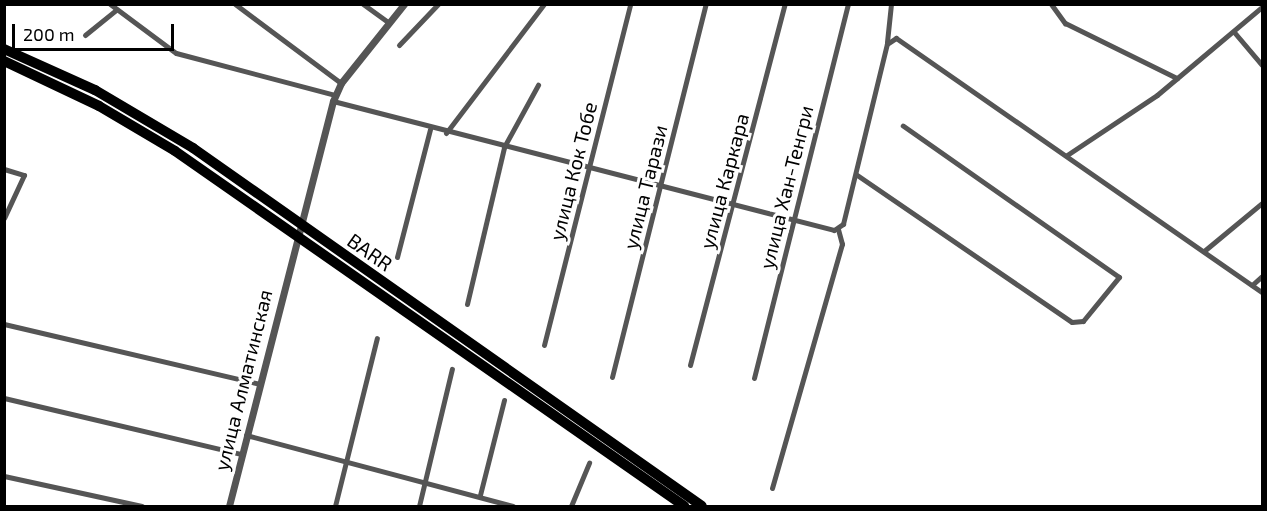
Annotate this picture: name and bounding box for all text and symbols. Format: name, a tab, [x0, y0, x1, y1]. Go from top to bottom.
scale bar	[15, 12, 177, 50]
text: 200 m	[23, 23, 75, 45]
street label: улица Кок Тобе	[544, 99, 602, 243]
street label: улица Хан-Тенгри	[754, 103, 818, 271]
street label: улица Каркара	[694, 111, 754, 251]
street label: улица Тарази	[618, 122, 672, 252]
street label: BARR	[343, 228, 397, 276]
street label: улица Алматинская	[209, 287, 277, 473]

